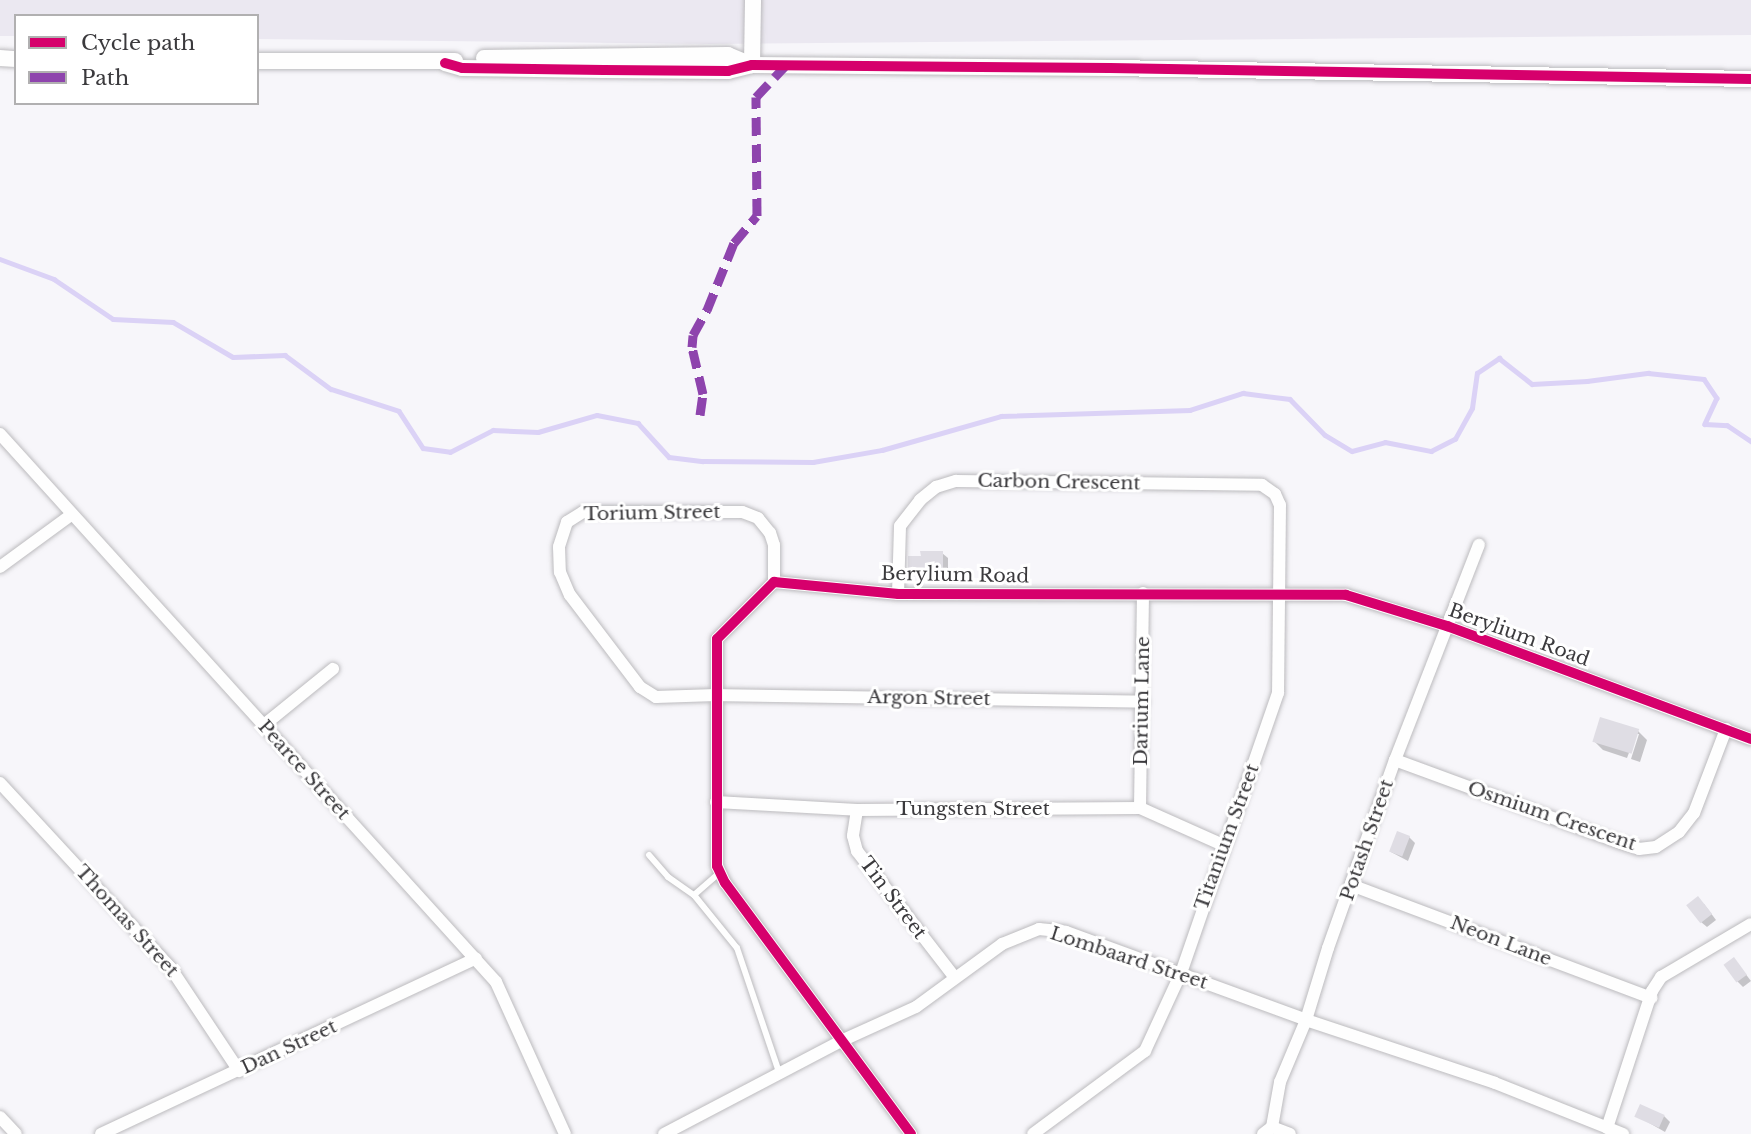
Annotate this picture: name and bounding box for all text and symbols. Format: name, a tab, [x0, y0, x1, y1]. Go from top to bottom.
legend	[14, 14, 259, 105]
text: Cycle path	[81, 30, 195, 56]
text: Path	[81, 65, 129, 91]
street label: Carbon Crescent	[977, 469, 1141, 495]
street label: Torium Street	[583, 500, 721, 526]
street label: Berylium Road	[881, 562, 1029, 588]
street label: Berylium Road	[1445, 599, 1593, 671]
street label: Darium Lane	[1129, 636, 1155, 766]
street label: Argon Street	[867, 686, 991, 710]
street label: Pearce Street	[253, 715, 355, 825]
street label: Titanium Street	[1190, 761, 1264, 913]
street label: Potash Street	[1336, 776, 1398, 904]
street label: Osmium Crescent	[1465, 776, 1639, 856]
street label: Tungsten Street	[896, 798, 1050, 820]
street label: Tin Street	[855, 852, 931, 944]
street label: Thomas Street	[71, 860, 183, 982]
street label: Neon Lane	[1447, 911, 1555, 971]
street label: Lombaard Street	[1047, 922, 1211, 994]
street label: Dan Street	[238, 1015, 340, 1079]

